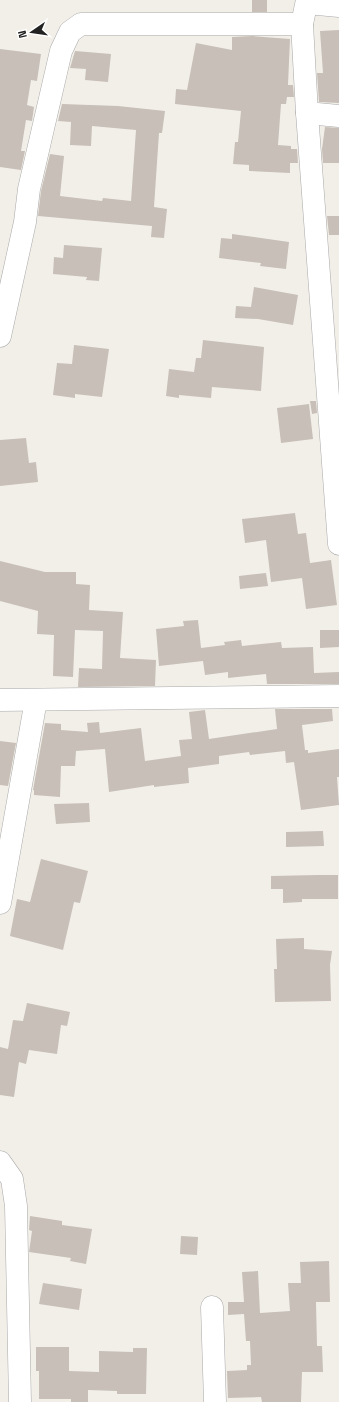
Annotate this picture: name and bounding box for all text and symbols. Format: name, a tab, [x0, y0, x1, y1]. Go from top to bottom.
north arrow	[12, 12, 52, 52]
text: N	[15, 29, 30, 39]

